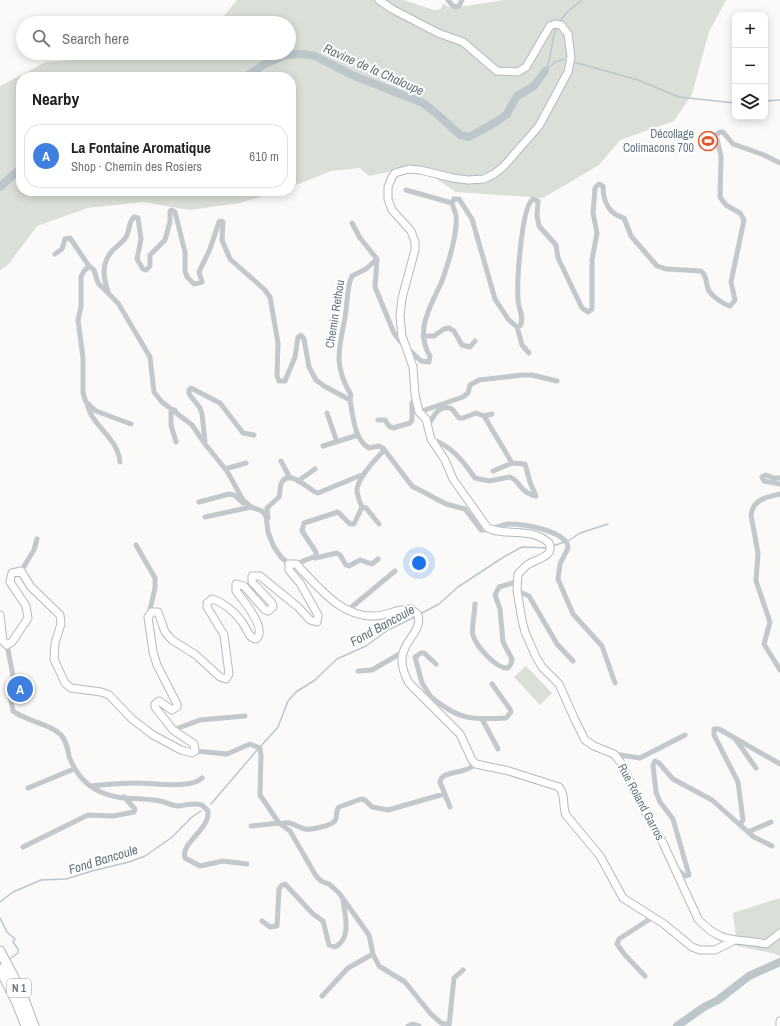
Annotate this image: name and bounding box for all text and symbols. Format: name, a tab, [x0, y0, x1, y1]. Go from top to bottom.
map controls	[732, 12, 768, 120]
button: +	[732, 12, 768, 48]
search box	[16, 16, 296, 60]
icon: search	[30, 27, 52, 49]
text: Search here	[62, 28, 129, 49]
water label: Ravine de la Chaloupe	[321, 40, 427, 99]
button: −	[732, 48, 768, 84]
button: layers	[732, 84, 768, 120]
text: Nearby	[32, 87, 79, 110]
place label: Décollage Colimacons 700	[623, 126, 694, 156]
sports icon: Décollage Colimacons 700	[697, 130, 719, 152]
text: La Fontaine Aromatique	[71, 137, 211, 158]
text: A	[42, 148, 50, 165]
text: 610 m	[249, 148, 279, 165]
text: Shop · Chemin des Rosiers	[71, 158, 202, 175]
street label: Chemin Rethou	[322, 279, 348, 349]
your location	[409, 553, 429, 573]
water label: Fond Bancoule	[347, 601, 418, 650]
pin: A	[7, 674, 33, 704]
street label: Rue Roland Garros	[614, 761, 668, 843]
water label: Fond Bancoule	[67, 841, 140, 878]
road number: N 1	[7, 979, 31, 997]

